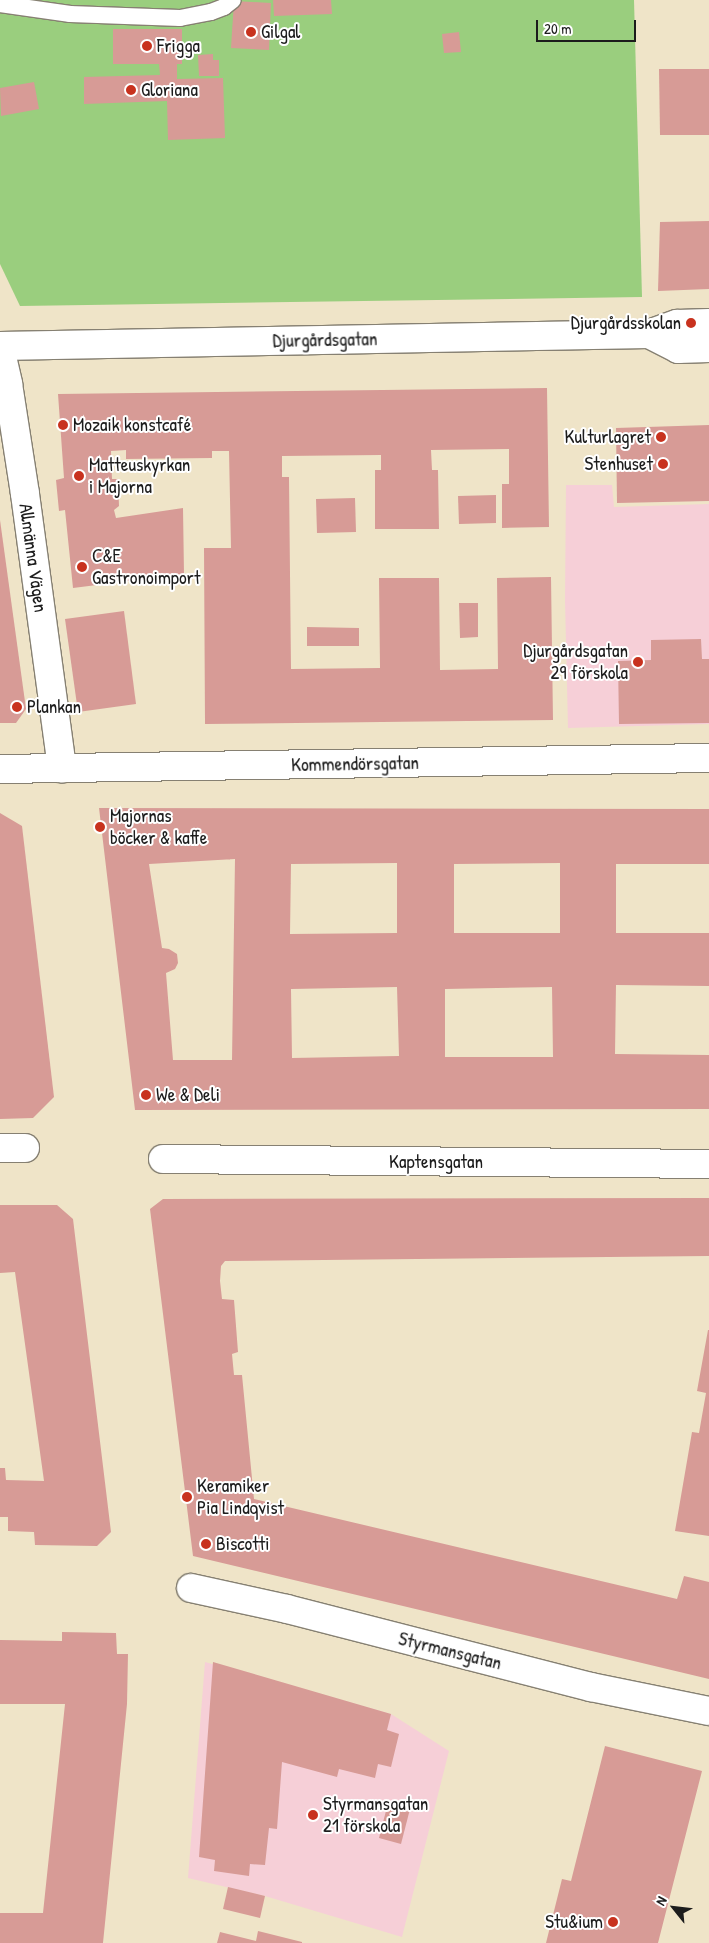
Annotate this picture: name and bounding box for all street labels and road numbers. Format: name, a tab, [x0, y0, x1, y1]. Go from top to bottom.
street label: Djurgårdsgatan	[272, 328, 378, 352]
street label: Allmänna Vägen	[14, 502, 52, 614]
street label: Kommendörsgatan	[291, 751, 419, 777]
street label: Kaptensgatan	[389, 1151, 483, 1173]
street label: Styrmansgatan	[396, 1627, 504, 1675]

